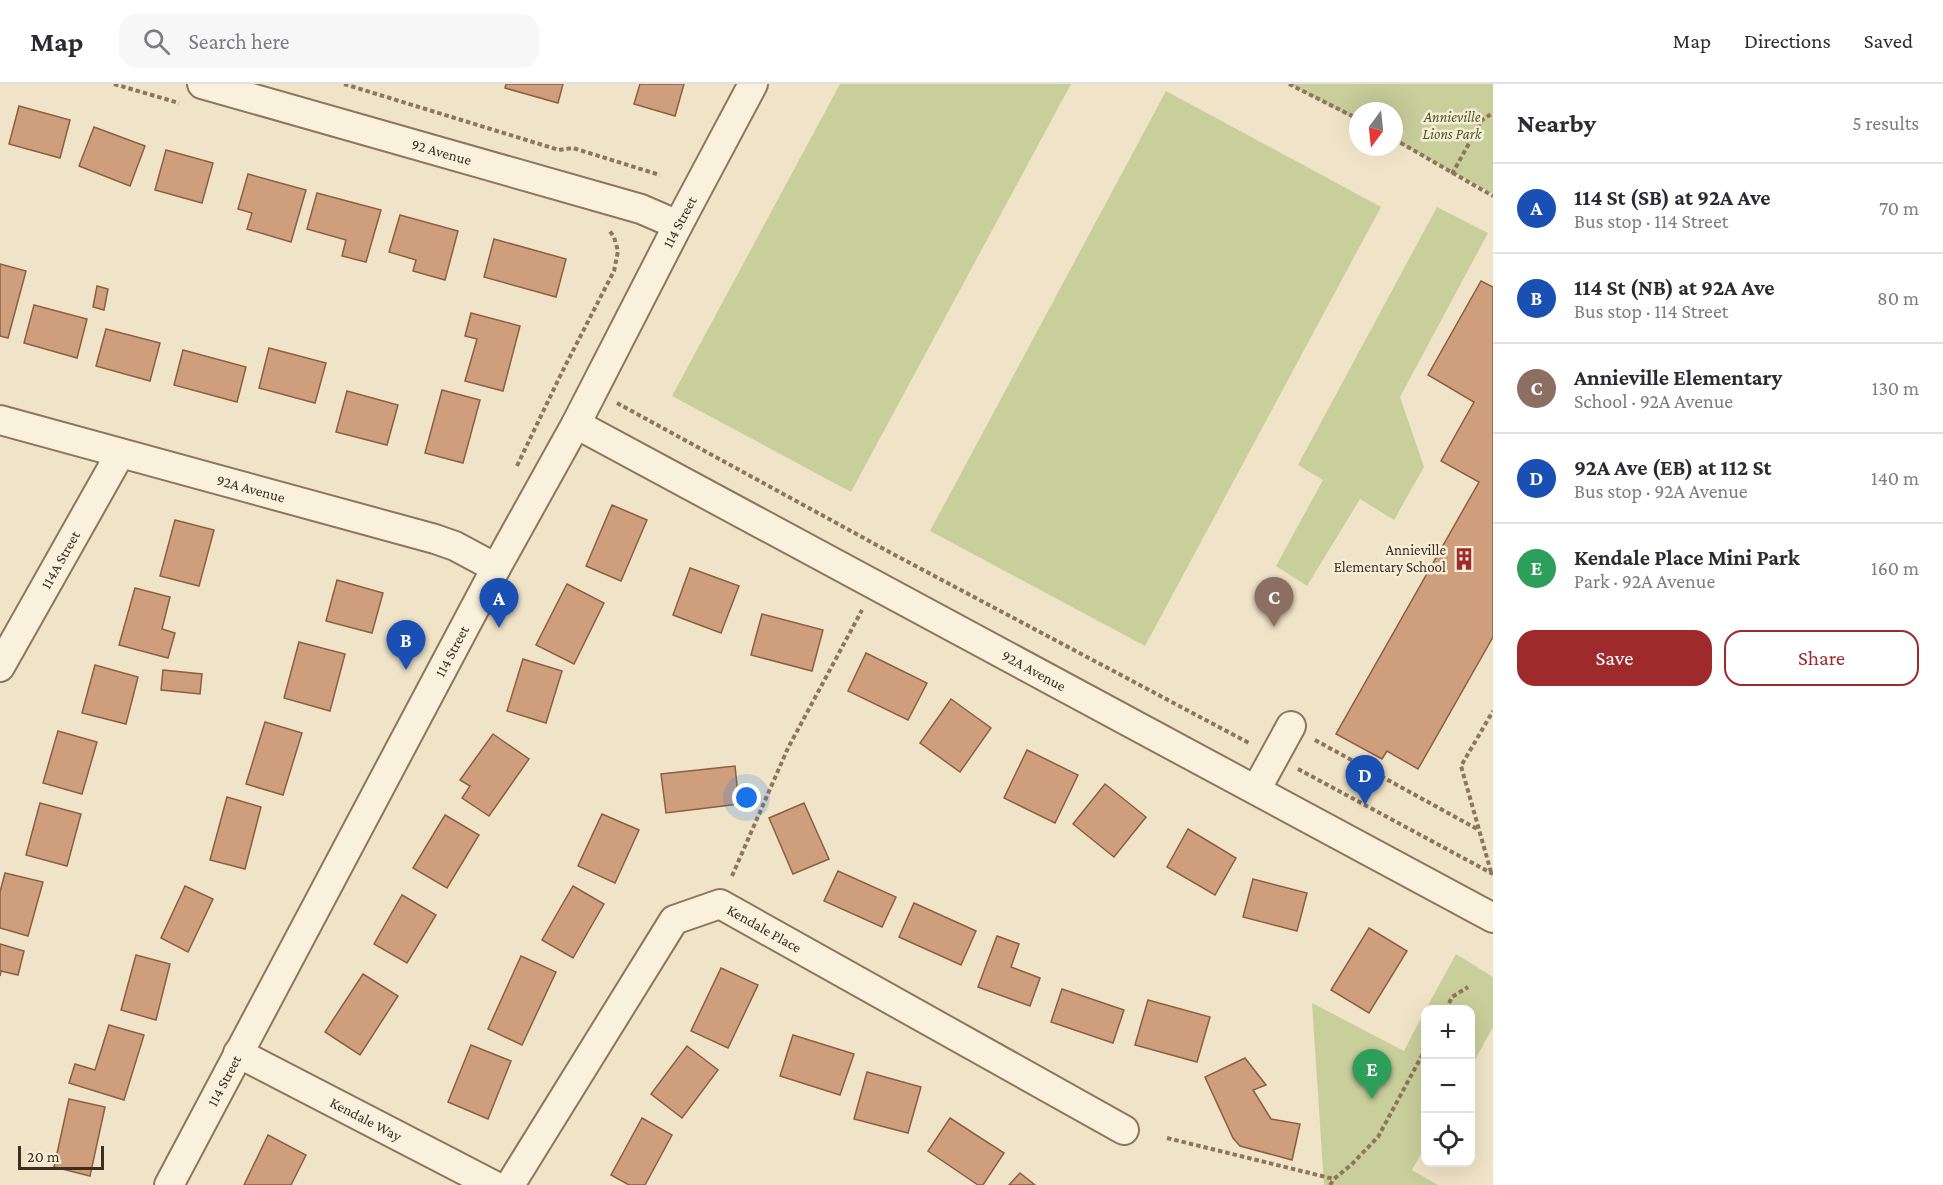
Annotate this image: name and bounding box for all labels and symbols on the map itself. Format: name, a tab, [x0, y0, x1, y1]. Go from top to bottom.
north arrow	[1349, 102, 1403, 156]
park label: Annieville Lions Park	[1423, 109, 1483, 142]
street label: 92 Avenue	[410, 136, 474, 168]
street label: 114 Street	[660, 193, 700, 250]
street label: 92A Avenue	[215, 472, 287, 506]
street label: 114A Street	[38, 527, 84, 592]
place label: Annieville Elementary School	[1334, 542, 1446, 576]
building icon: Annieville Elementary School	[1451, 546, 1477, 572]
pin: A	[480, 578, 518, 628]
pin: C	[1254, 578, 1294, 627]
pin: B	[386, 620, 426, 670]
street label: 114 Street	[432, 622, 472, 680]
street label: 92A Avenue	[999, 647, 1069, 694]
pin: D	[1346, 756, 1384, 805]
your location	[732, 783, 761, 812]
street label: Kendale Place	[724, 902, 804, 956]
pin: E	[1352, 1050, 1392, 1099]
street label: 114 Street	[204, 1052, 245, 1109]
street label: Kendale Way	[327, 1094, 404, 1145]
scale bar	[18, 1143, 104, 1170]

